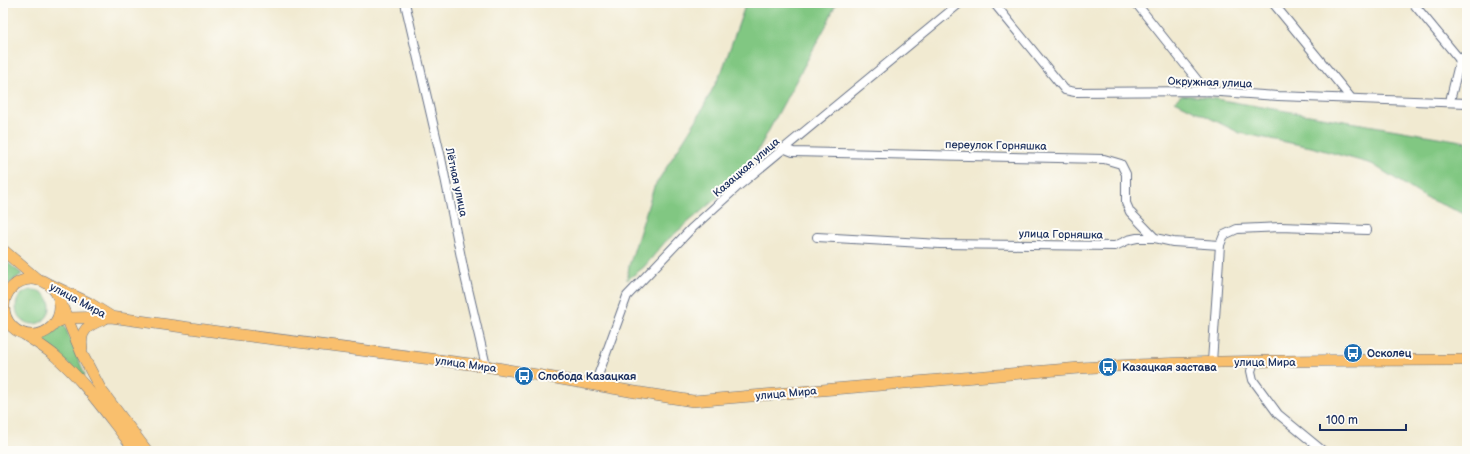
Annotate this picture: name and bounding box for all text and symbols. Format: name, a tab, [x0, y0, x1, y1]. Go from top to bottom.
street label: Окружная улица	[1167, 75, 1253, 90]
street label: Казацкая улица	[711, 135, 782, 200]
street label: переулок Горняшка	[945, 138, 1047, 153]
street label: Лётная улица	[443, 145, 470, 218]
street label: улица Горняшка	[1019, 227, 1104, 242]
street label: улица Мира	[48, 280, 108, 321]
bus stop icon: Осколец	[1342, 342, 1364, 364]
place label: Осколец	[1367, 347, 1412, 360]
street label: улица Мира	[435, 354, 498, 375]
bus stop icon: Казацкая застава	[1097, 356, 1119, 378]
street label: улица Мира	[1234, 356, 1296, 369]
place label: Казацкая застава	[1122, 361, 1217, 374]
bus stop icon: Слобода Казацкая	[513, 365, 535, 387]
place label: Слобода Казацкая	[538, 370, 636, 383]
street label: улица Мира	[755, 384, 818, 403]
scale bar	[1320, 406, 1406, 432]
text: 100 m	[1326, 413, 1358, 428]

